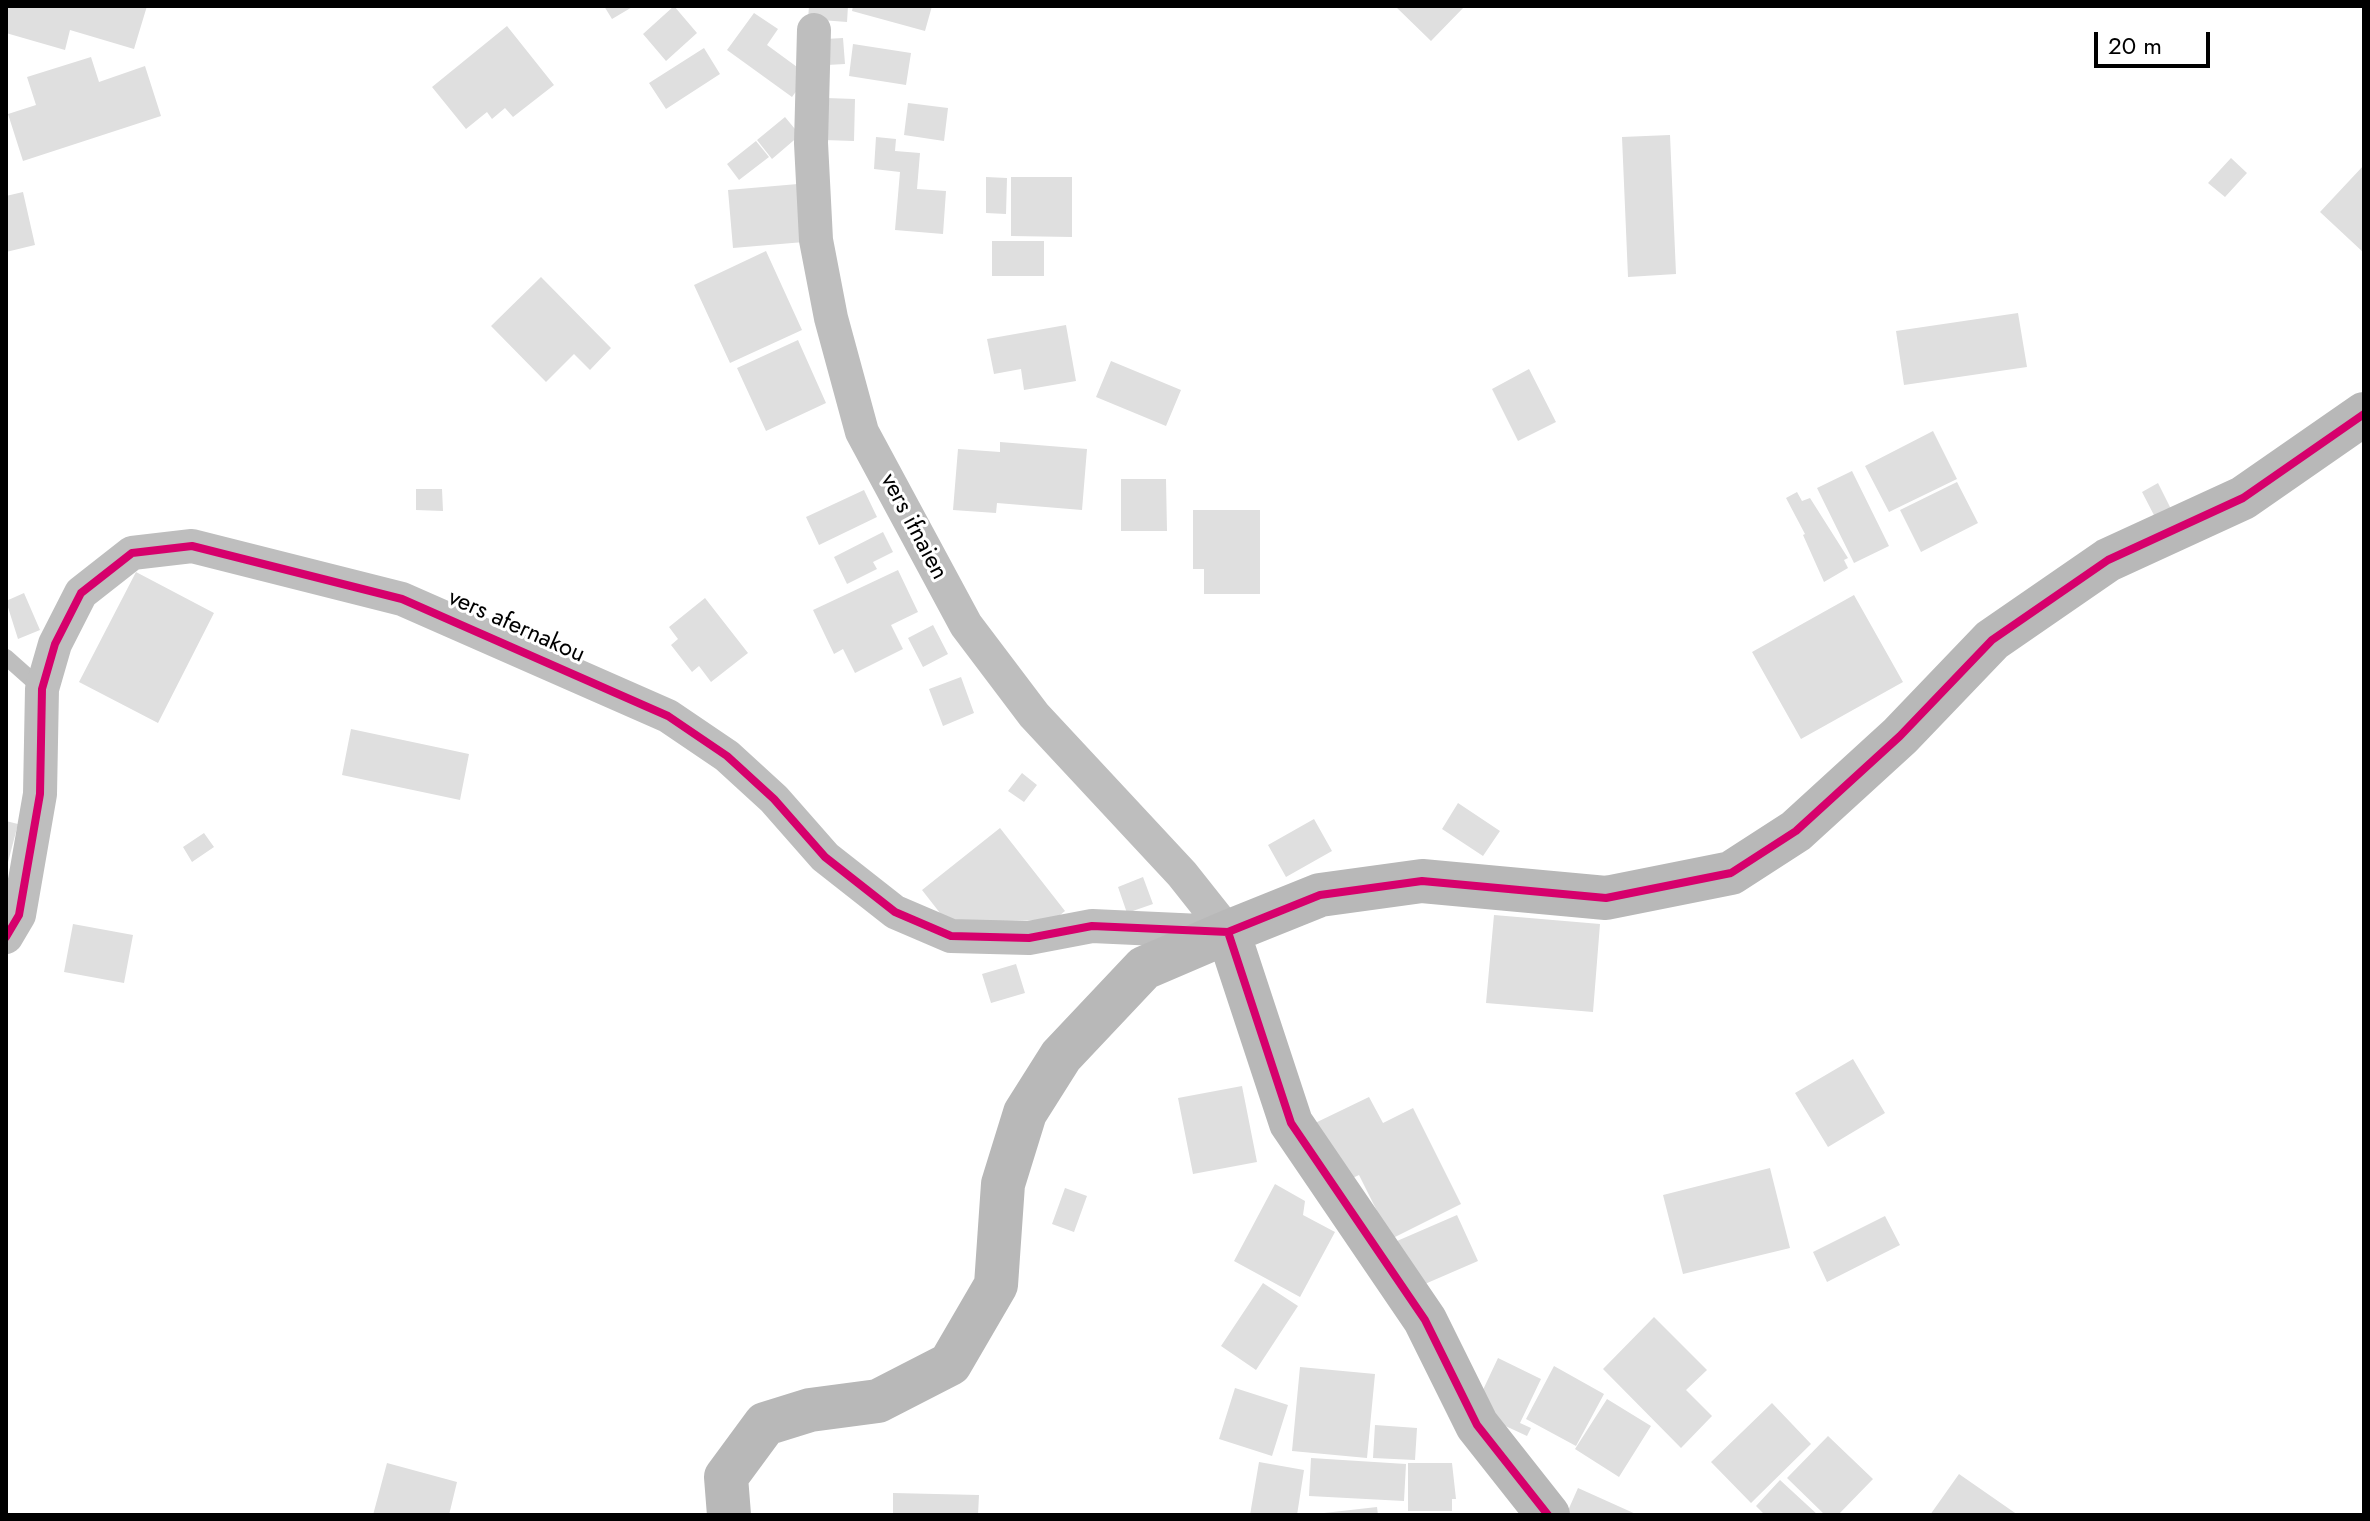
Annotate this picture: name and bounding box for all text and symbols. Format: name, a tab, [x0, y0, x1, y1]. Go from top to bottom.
scale bar	[2098, 16, 2214, 66]
text: 20 m	[2108, 28, 2162, 63]
street label: vers ifnaien	[873, 469, 953, 585]
street label: vers afernakou	[443, 584, 589, 670]

